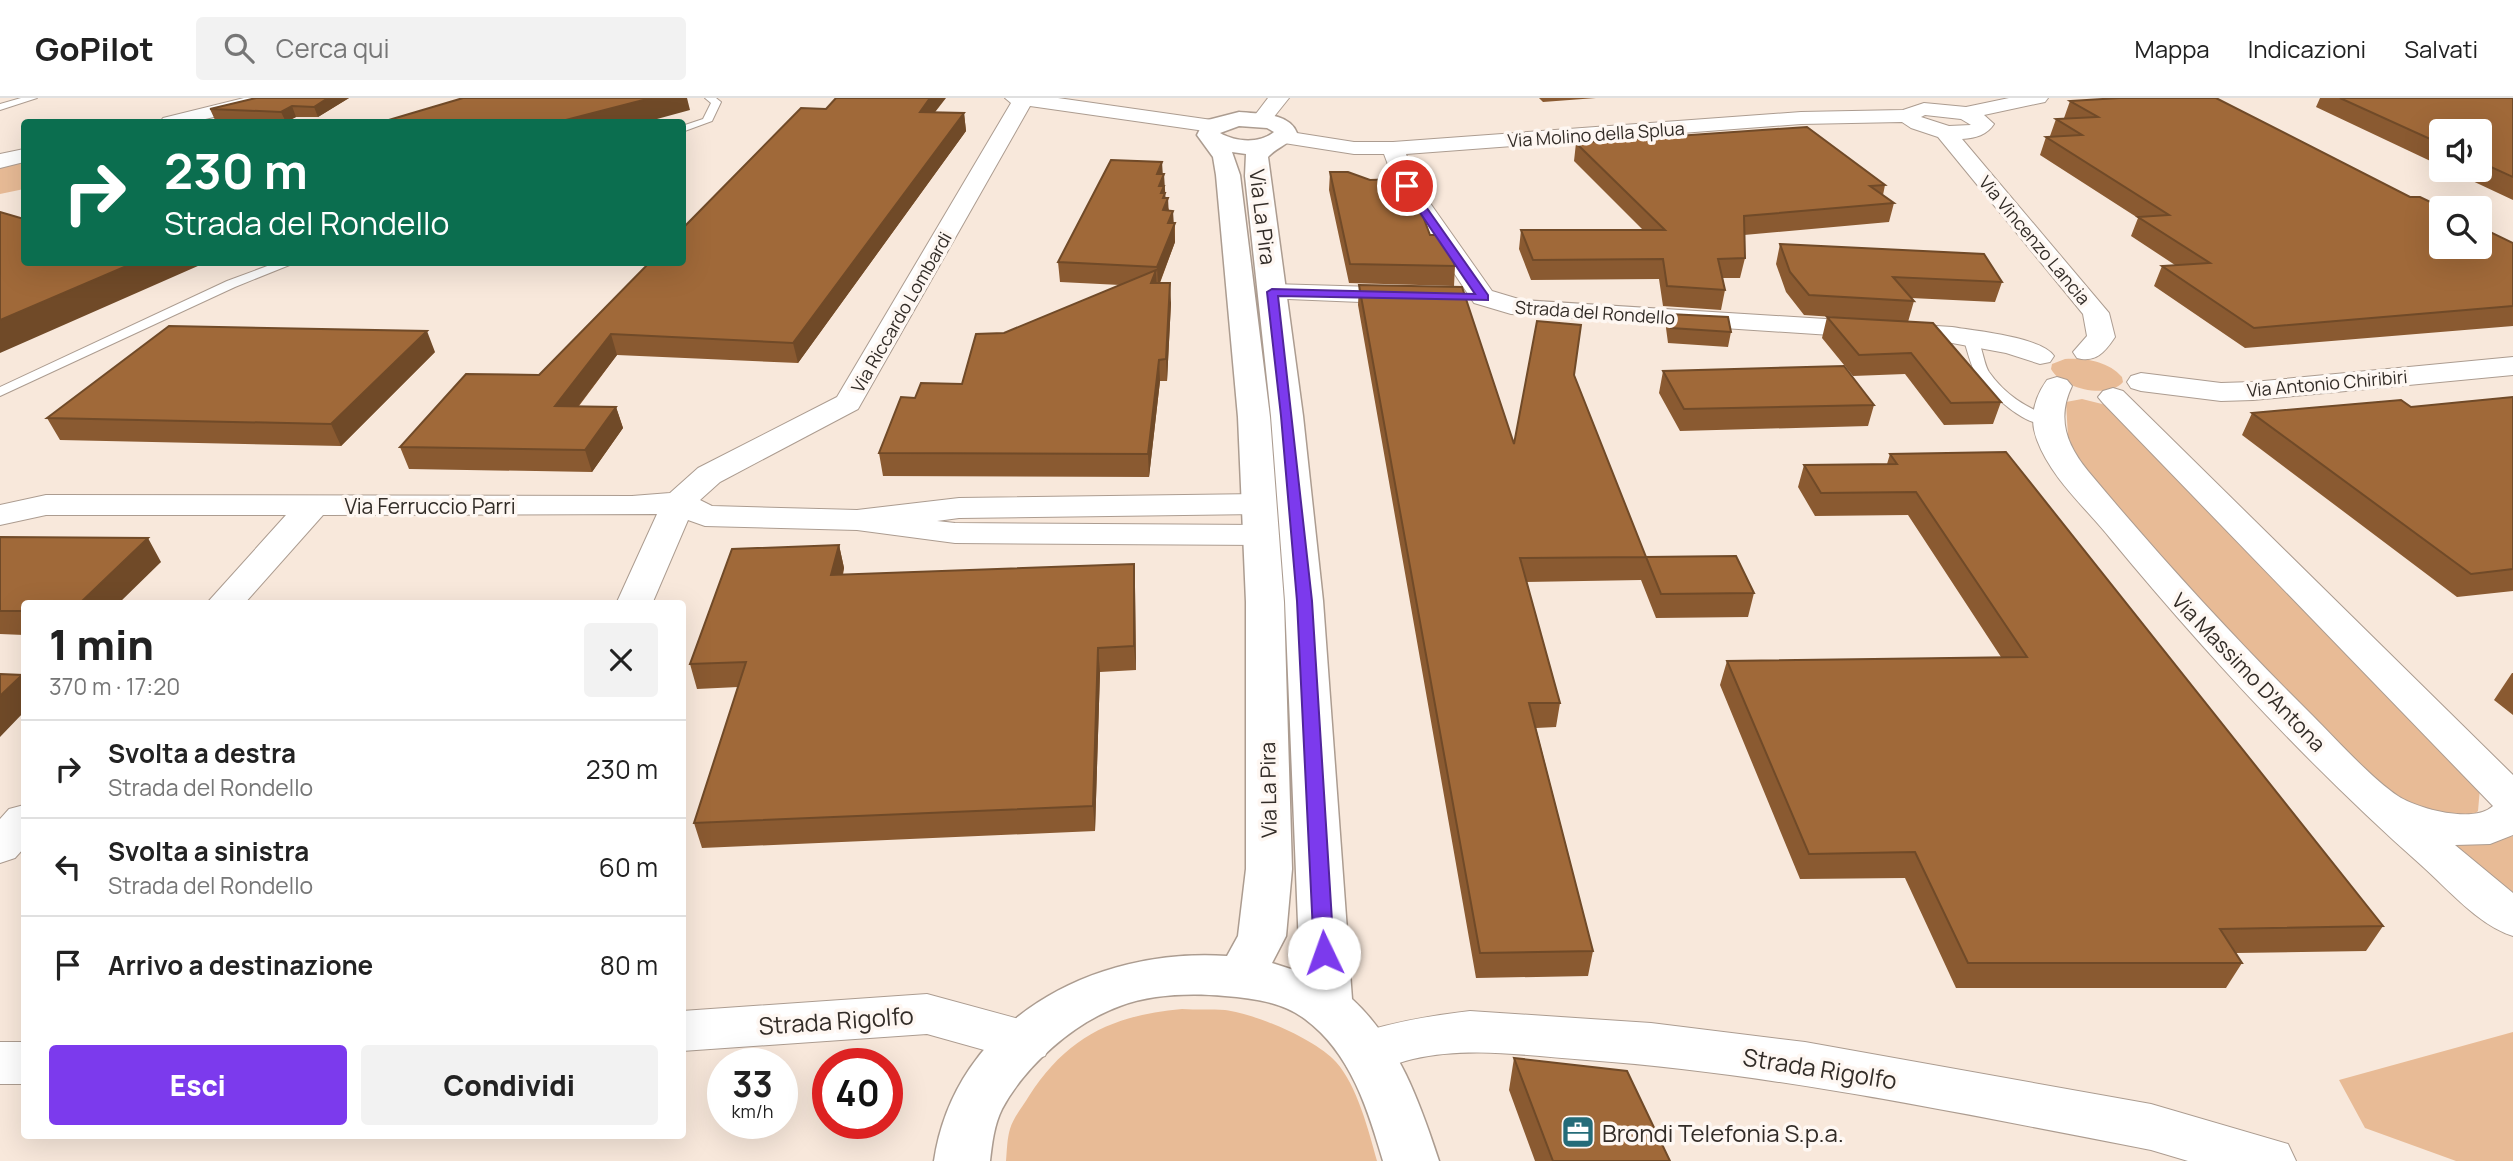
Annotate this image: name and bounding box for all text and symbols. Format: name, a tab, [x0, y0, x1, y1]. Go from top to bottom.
search box	[196, 17, 686, 80]
text: GoPilot	[35, 26, 154, 71]
icon: search	[220, 29, 258, 67]
text: Cerca qui	[276, 30, 390, 66]
text: Mappa	[2134, 32, 2210, 65]
text: Indicazioni	[2248, 32, 2366, 65]
text: Salvati	[2404, 32, 2478, 65]
street label: Via Molino della Splua	[1507, 116, 1685, 152]
map controls	[2429, 119, 2492, 259]
button: sound	[2429, 119, 2492, 182]
text: 230 m	[164, 137, 308, 204]
icon: right	[49, 147, 140, 238]
pin	[1377, 156, 1437, 216]
icon: arrive	[1388, 167, 1426, 205]
street label: Via La Pira	[1243, 168, 1283, 266]
street label: Via Vincenzo Lancia	[1974, 171, 2096, 309]
button: search	[2429, 196, 2492, 259]
text: Strada del Rondello	[164, 201, 449, 245]
street label: Via Riccardo Lombardi	[845, 227, 957, 397]
street label: Strada del Rondello	[1514, 294, 1676, 330]
street label: Via Antonio Chiribiri	[2246, 364, 2408, 402]
street label: Via Ferruccio Parri	[344, 492, 516, 520]
street label: Via Massimo D'Antona	[2166, 587, 2332, 757]
text: 1 min	[49, 615, 154, 673]
button: close	[584, 623, 658, 697]
text: 370 m · 17:20	[49, 670, 180, 702]
text: Svolta a destra	[108, 735, 296, 771]
street label: Via La Pira	[1253, 742, 1283, 838]
icon: right	[49, 750, 87, 788]
text: 230 m	[586, 751, 658, 787]
text: Strada del Rondello	[108, 771, 313, 803]
text: Svolta a sinistra	[108, 833, 309, 869]
icon: left	[49, 848, 87, 886]
text: 60 m	[599, 849, 658, 885]
text: Strada del Rondello	[108, 869, 313, 901]
position arrow	[1287, 916, 1361, 990]
icon: arrive	[49, 946, 87, 984]
text: Arrivo a destinazione	[108, 947, 373, 983]
text: 80 m	[600, 947, 658, 983]
street label: Strada Rigolfo	[757, 998, 915, 1042]
street label: Strada Rigolfo	[1741, 1040, 1899, 1096]
button: Esci	[49, 1045, 347, 1125]
button: Condividi	[361, 1045, 658, 1125]
speed limit sign: 40	[812, 1048, 903, 1139]
text: 33	[732, 1060, 773, 1108]
text: km/h	[732, 1099, 773, 1123]
office icon: Brondi Telefonia S.p.a.	[1559, 1113, 1597, 1151]
place label: Brondi Telefonia S.p.a.	[1602, 1116, 1844, 1149]

